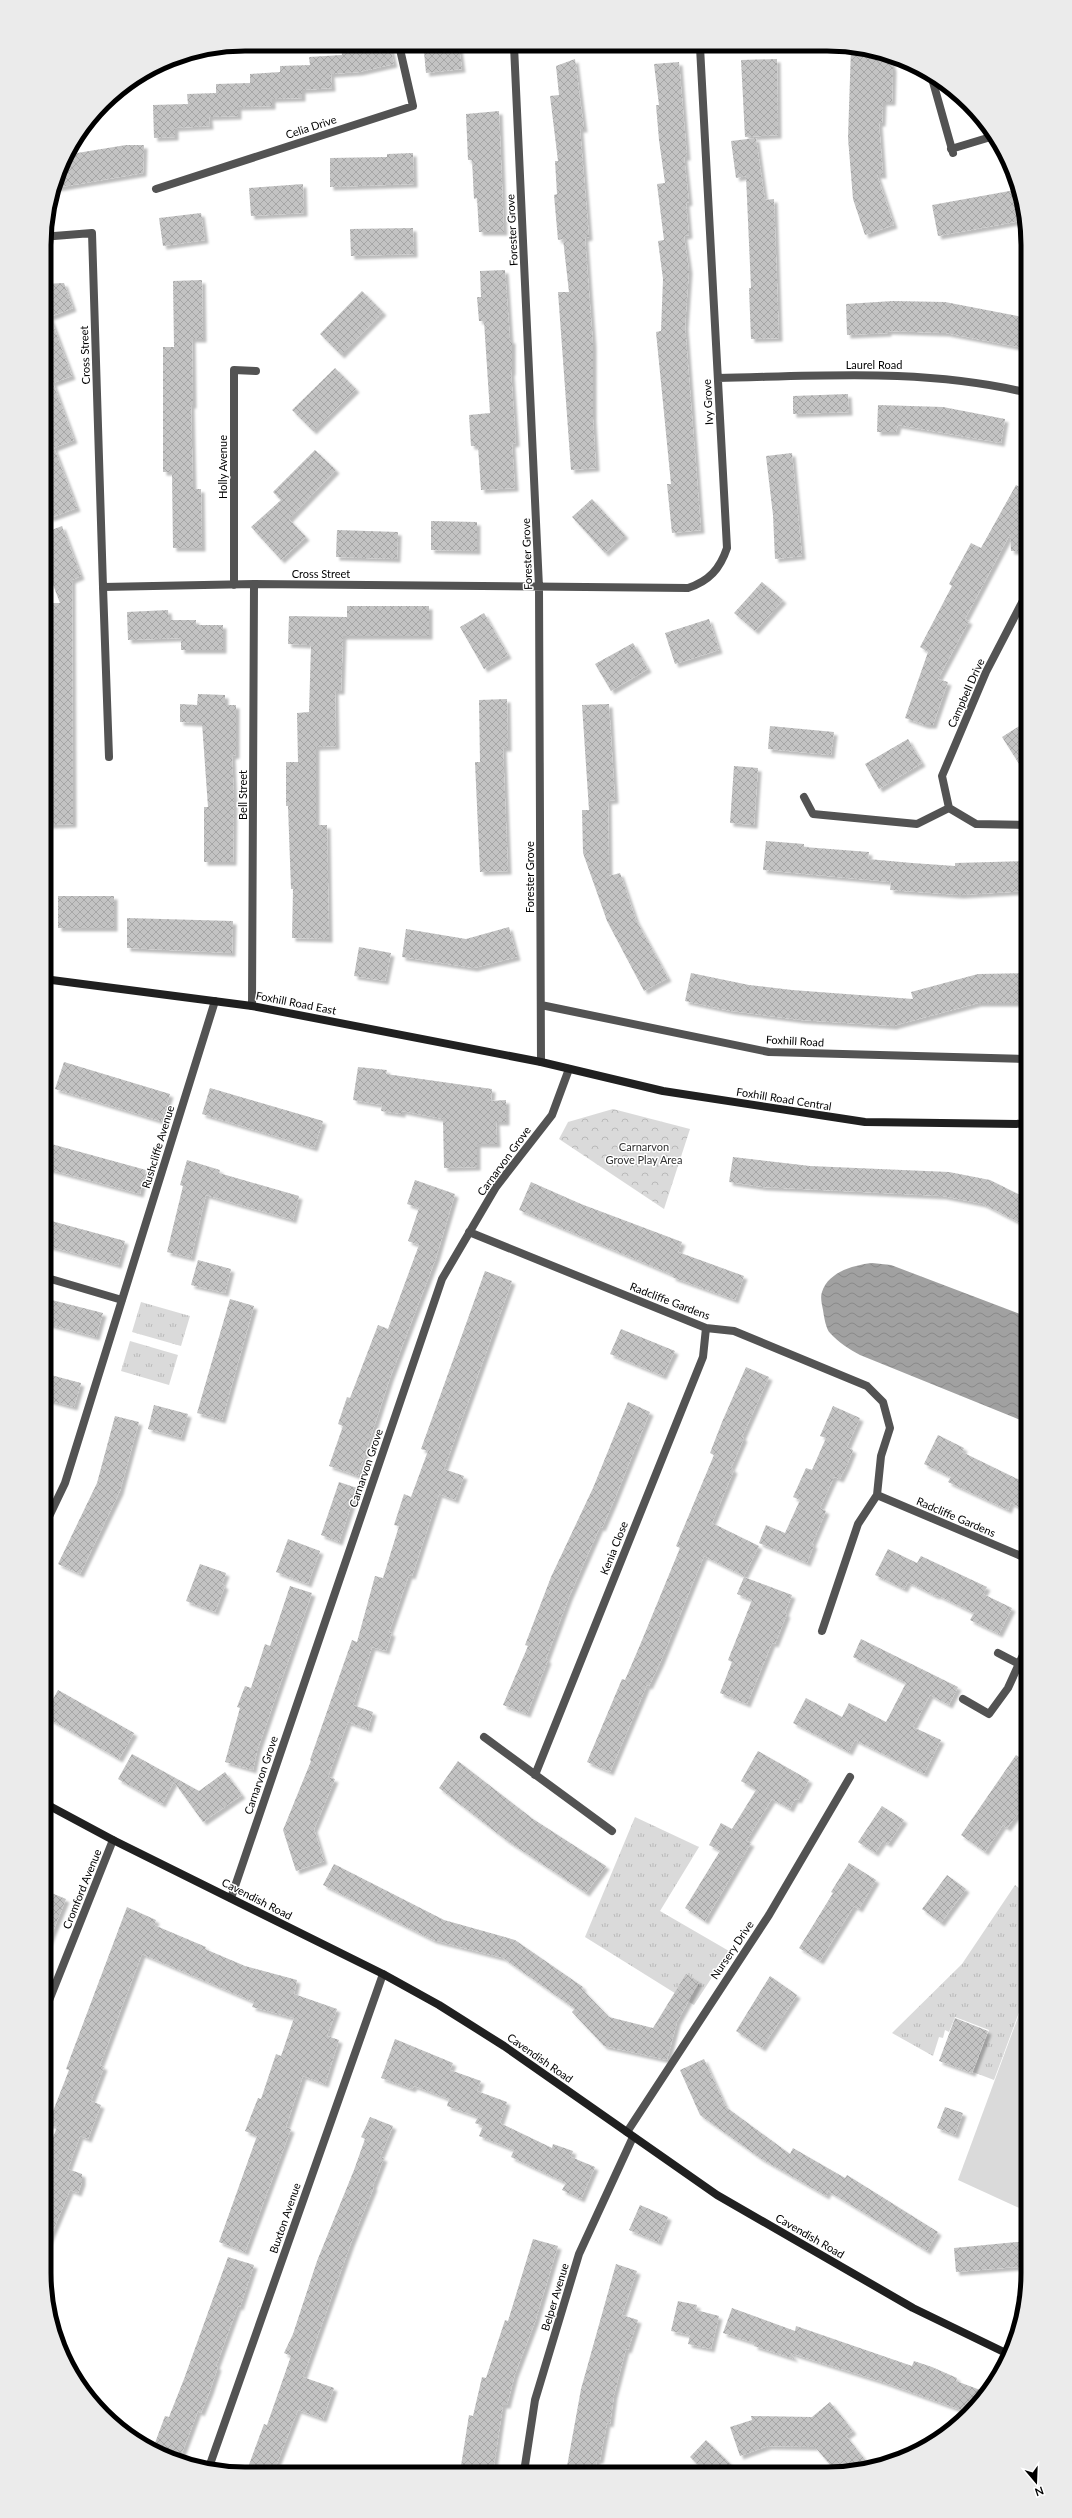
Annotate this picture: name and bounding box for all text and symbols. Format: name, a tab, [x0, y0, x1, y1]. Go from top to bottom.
street label: Celia Drive	[284, 112, 338, 141]
street label: Forester Grove	[503, 194, 520, 266]
street label: Cross Street	[77, 325, 92, 385]
street label: Laurel Road	[846, 358, 902, 371]
street label: Ivy Grove	[700, 379, 715, 425]
street label: Holly Avenue	[216, 435, 229, 499]
street label: Forester Grove	[519, 518, 534, 590]
street label: Cross Street	[292, 567, 350, 580]
street label: Campbell Drive	[945, 656, 987, 729]
street label: Bell Street	[236, 770, 249, 820]
street label: Forester Grove	[523, 841, 536, 913]
street label: Foxhill Road East	[255, 988, 337, 1017]
street label: Foxhill Road	[766, 1032, 825, 1049]
street label: Foxhill Road Central	[736, 1085, 833, 1112]
street label: Rushcliffe Avenue	[139, 1104, 176, 1190]
street label: Carnarvon Grove	[474, 1123, 533, 1198]
park label: Carnarvon Grove Play Area	[606, 1140, 682, 1166]
street label: Radcliffe Gardens	[628, 1279, 712, 1322]
street label: Carnarvon Grove	[346, 1427, 385, 1509]
street label: Radcliffe Gardens	[915, 1494, 998, 1539]
street label: Kenia Close	[597, 1519, 630, 1576]
street label: Carnarvon Grove	[241, 1734, 280, 1816]
street label: Cromford Avenue	[60, 1847, 104, 1931]
street label: Cavendish Road	[220, 1875, 295, 1922]
street label: Nursery Drive	[707, 1918, 756, 1981]
street label: Cavendish Road	[505, 2030, 576, 2085]
street label: Buxton Avenue	[266, 2181, 303, 2255]
street label: Cavendish Road	[774, 2211, 847, 2260]
street label: Belper Avenue	[538, 2261, 571, 2332]
north arrow	[1016, 2462, 1056, 2502]
text: N	[1033, 2484, 1046, 2499]

